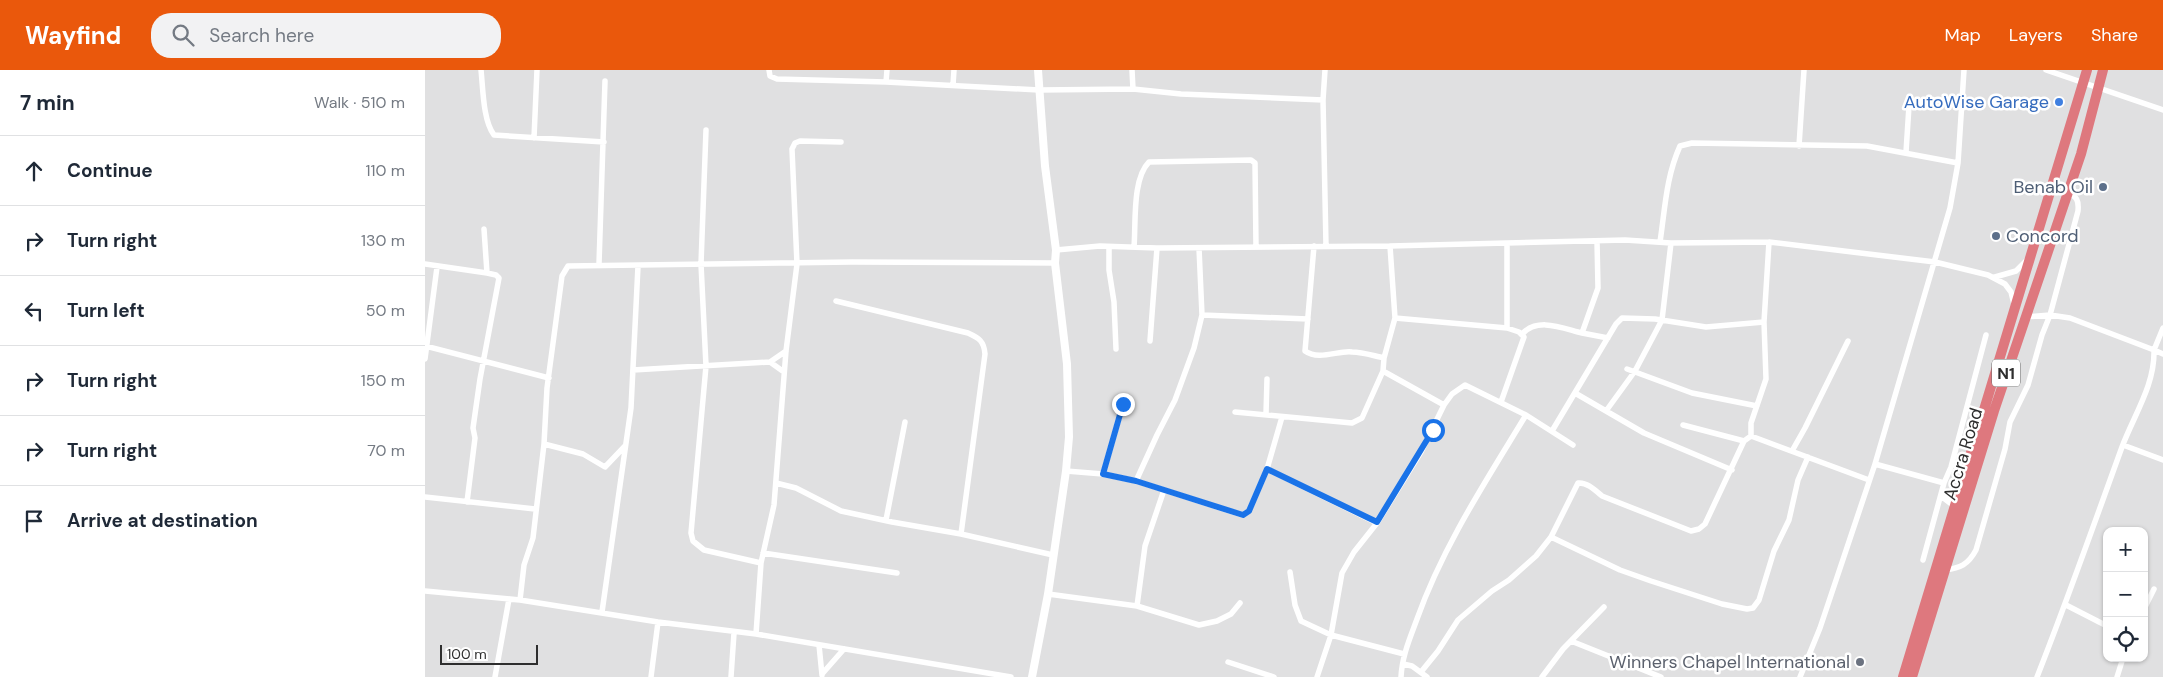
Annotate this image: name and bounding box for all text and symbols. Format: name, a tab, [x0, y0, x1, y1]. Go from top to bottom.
search box	[151, 13, 501, 58]
text: Wayfind	[25, 20, 121, 51]
icon: search	[169, 21, 197, 49]
text: Search here	[209, 23, 314, 48]
text: Map	[1945, 23, 1981, 47]
text: Layers	[2009, 23, 2063, 47]
text: Share	[2091, 23, 2138, 47]
text: 7 min	[20, 89, 75, 117]
place label: AutoWise Garage	[1904, 90, 2049, 114]
text: Walk · 510 m	[314, 92, 405, 113]
marker: AutoWise Garage	[2053, 96, 2065, 108]
icon: ahead	[20, 157, 48, 185]
text: Continue	[67, 158, 153, 183]
text: 110 m	[366, 160, 405, 181]
place label: Benab Oil	[2013, 175, 2093, 199]
marker: Benab Oil	[2097, 181, 2109, 193]
place label: Concord	[2006, 224, 2079, 248]
icon: right	[20, 227, 48, 255]
text: Turn right	[67, 228, 157, 253]
text: 130 m	[361, 230, 405, 251]
marker: Concord	[1990, 230, 2002, 242]
icon: left	[20, 297, 48, 325]
text: Turn left	[67, 298, 145, 323]
text: 50 m	[366, 300, 405, 321]
road number: N1	[1992, 360, 2020, 386]
icon: right	[20, 367, 48, 395]
text: Turn right	[67, 368, 157, 393]
text: 150 m	[361, 370, 405, 391]
route end	[1112, 393, 1135, 416]
street label: Accra Road	[1938, 405, 1988, 503]
route start	[1422, 419, 1445, 442]
icon: right	[20, 437, 48, 465]
text: Turn right	[67, 438, 157, 463]
text: 70 m	[367, 440, 405, 461]
icon: arrive	[20, 507, 48, 535]
text: Arrive at destination	[67, 508, 258, 533]
map controls	[2103, 527, 2148, 662]
button: +	[2103, 527, 2148, 572]
button: −	[2103, 572, 2148, 617]
button: locate	[2103, 617, 2148, 662]
scale bar	[440, 642, 537, 665]
text: 100 m	[447, 645, 487, 663]
place label: Winners Chapel International	[1609, 650, 1850, 674]
marker: Winners Chapel International	[1854, 656, 1866, 668]

